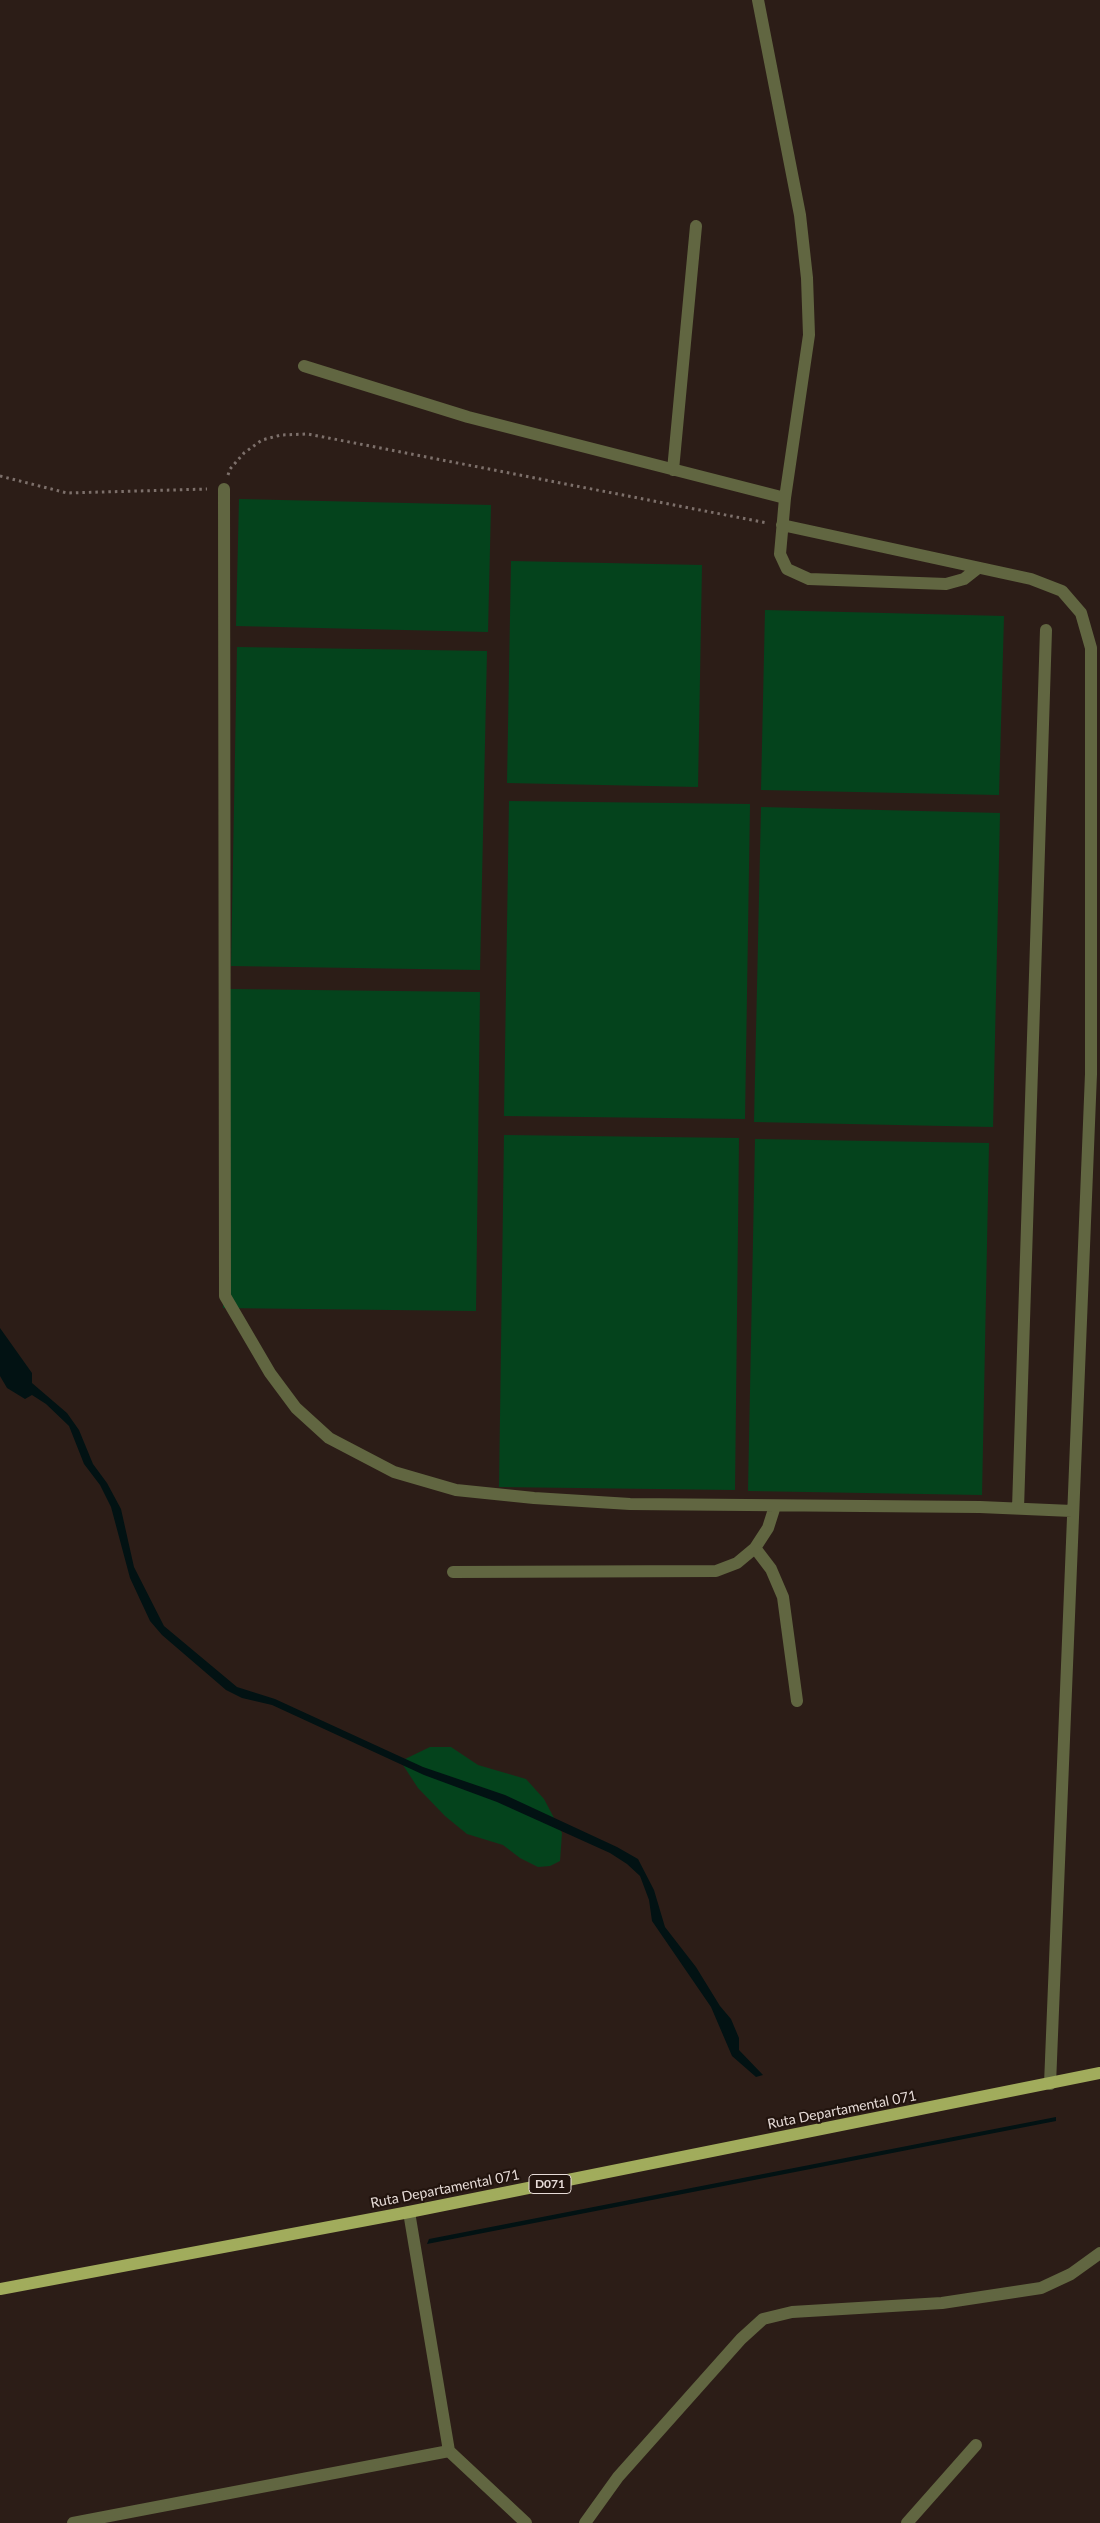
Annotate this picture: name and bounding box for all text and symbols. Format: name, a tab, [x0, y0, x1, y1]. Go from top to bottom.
street label: Ruta Departamental 071	[766, 2087, 918, 2133]
street label: Ruta Departamental 071	[369, 2166, 521, 2212]
road number: D071	[529, 2174, 571, 2194]

